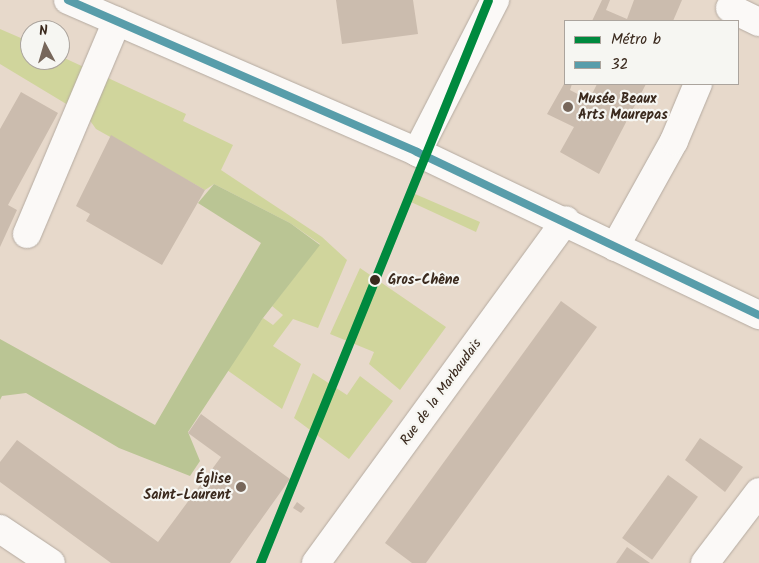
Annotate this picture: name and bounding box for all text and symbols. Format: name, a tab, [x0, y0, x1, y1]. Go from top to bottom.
north arrow	[20, 20, 70, 70]
text: N	[38, 20, 49, 42]
legend	[564, 20, 739, 85]
text: Métro b	[611, 28, 661, 52]
text: 32	[611, 53, 628, 77]
place label: Musée Beaux Arts Maurepas	[578, 91, 668, 124]
marker: Musée Beaux Arts Maurepas	[562, 101, 574, 113]
marker: Gros-Chêne	[366, 271, 384, 289]
place label: Gros-Chêne	[388, 272, 459, 288]
street label: Rue de la Marbaudais	[397, 336, 485, 448]
place label: Église Saint-Laurent	[143, 471, 231, 504]
marker: Église Saint-Laurent	[235, 481, 247, 493]

